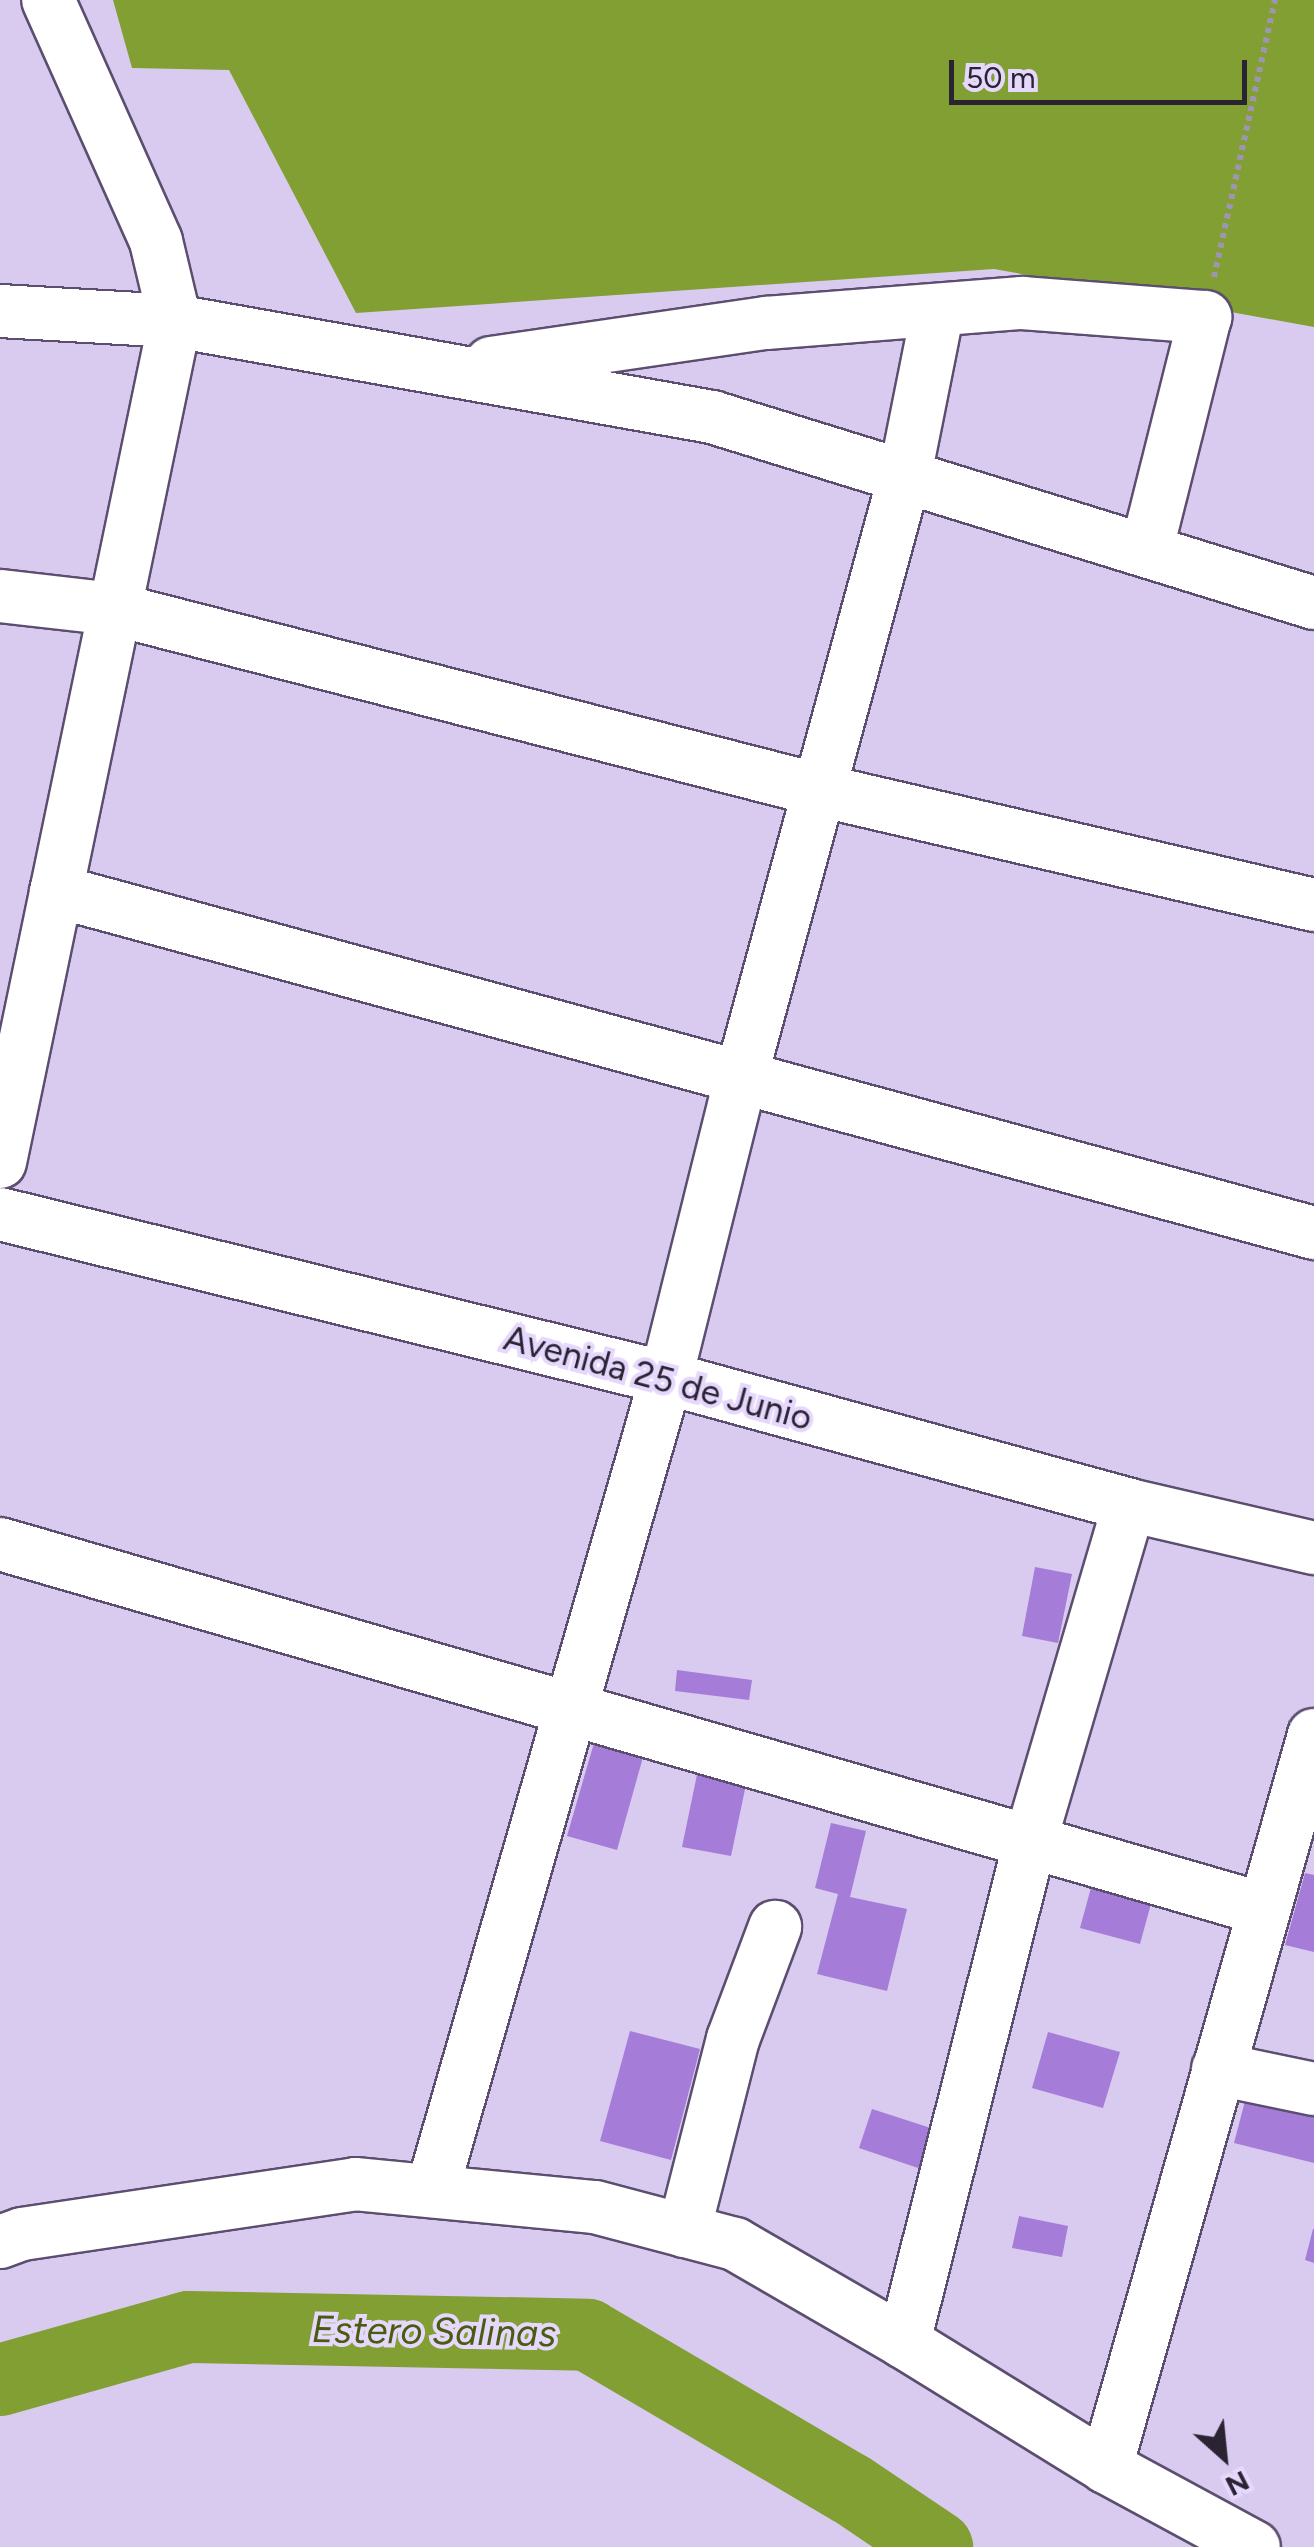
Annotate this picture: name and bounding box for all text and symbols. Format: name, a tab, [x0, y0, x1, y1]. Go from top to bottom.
scale bar	[954, 40, 1252, 102]
text: 50 m	[966, 59, 1035, 96]
street label: Avenida 25 de Junio	[499, 1317, 817, 1439]
water label: Estero Salinas	[311, 2307, 557, 2357]
north arrow	[1174, 2407, 1274, 2507]
text: N	[1220, 2464, 1255, 2504]

